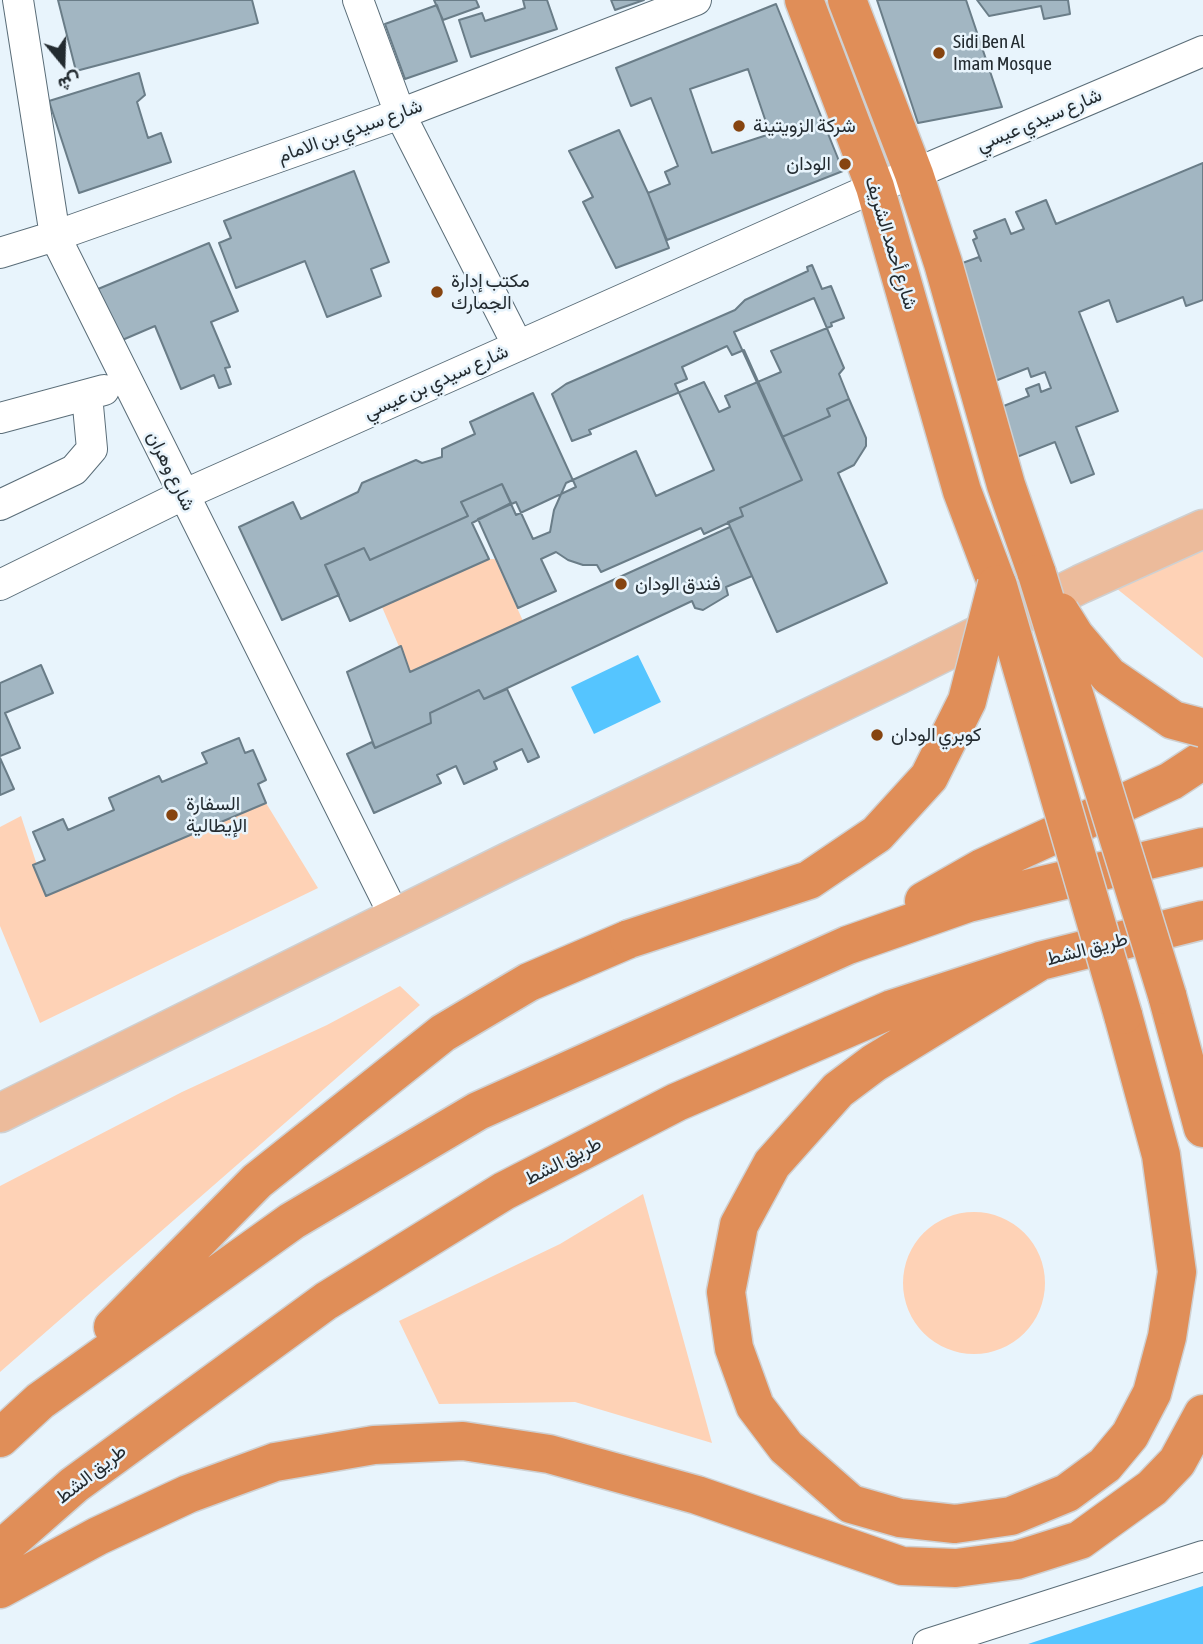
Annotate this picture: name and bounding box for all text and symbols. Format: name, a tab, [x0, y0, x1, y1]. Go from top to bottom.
north arrow	[28, 28, 98, 98]
place label: Sidi Ben Al Imam Mosque	[953, 31, 1052, 75]
marker: Sidi Ben Al Imam Mosque	[931, 45, 947, 61]
text: ش	[55, 69, 84, 97]
street label: شارع سيدي عيسي	[973, 83, 1105, 157]
street label: شارع سيدي بن الامام	[275, 94, 425, 168]
place label: شركة الزويتينة	[753, 115, 856, 137]
marker: شركة الزويتينة	[731, 118, 747, 134]
place label: الودان	[786, 153, 831, 175]
marker: الودان	[837, 156, 853, 172]
street label: شارع أحمد الشريف	[860, 173, 922, 313]
place label: مكتب إدارة الجمارك	[451, 270, 530, 314]
marker: مكتب إدارة الجمارك	[429, 284, 445, 300]
street label: شارع سيدي بن عيسي	[360, 340, 512, 424]
street label: شارع وهران	[142, 427, 200, 515]
place label: فندق الودان	[635, 573, 721, 595]
marker: فندق الودان	[613, 576, 629, 592]
place label: كوبري الودان	[891, 724, 982, 746]
marker: كوبري الودان	[869, 727, 885, 743]
place label: السفارة الإيطالية	[186, 793, 247, 837]
marker: السفارة الإيطالية	[164, 807, 180, 823]
street label: طريق الشط	[1044, 927, 1130, 971]
street label: طريق الشط	[521, 1132, 605, 1190]
street label: طريق الشط	[51, 1439, 131, 1509]

